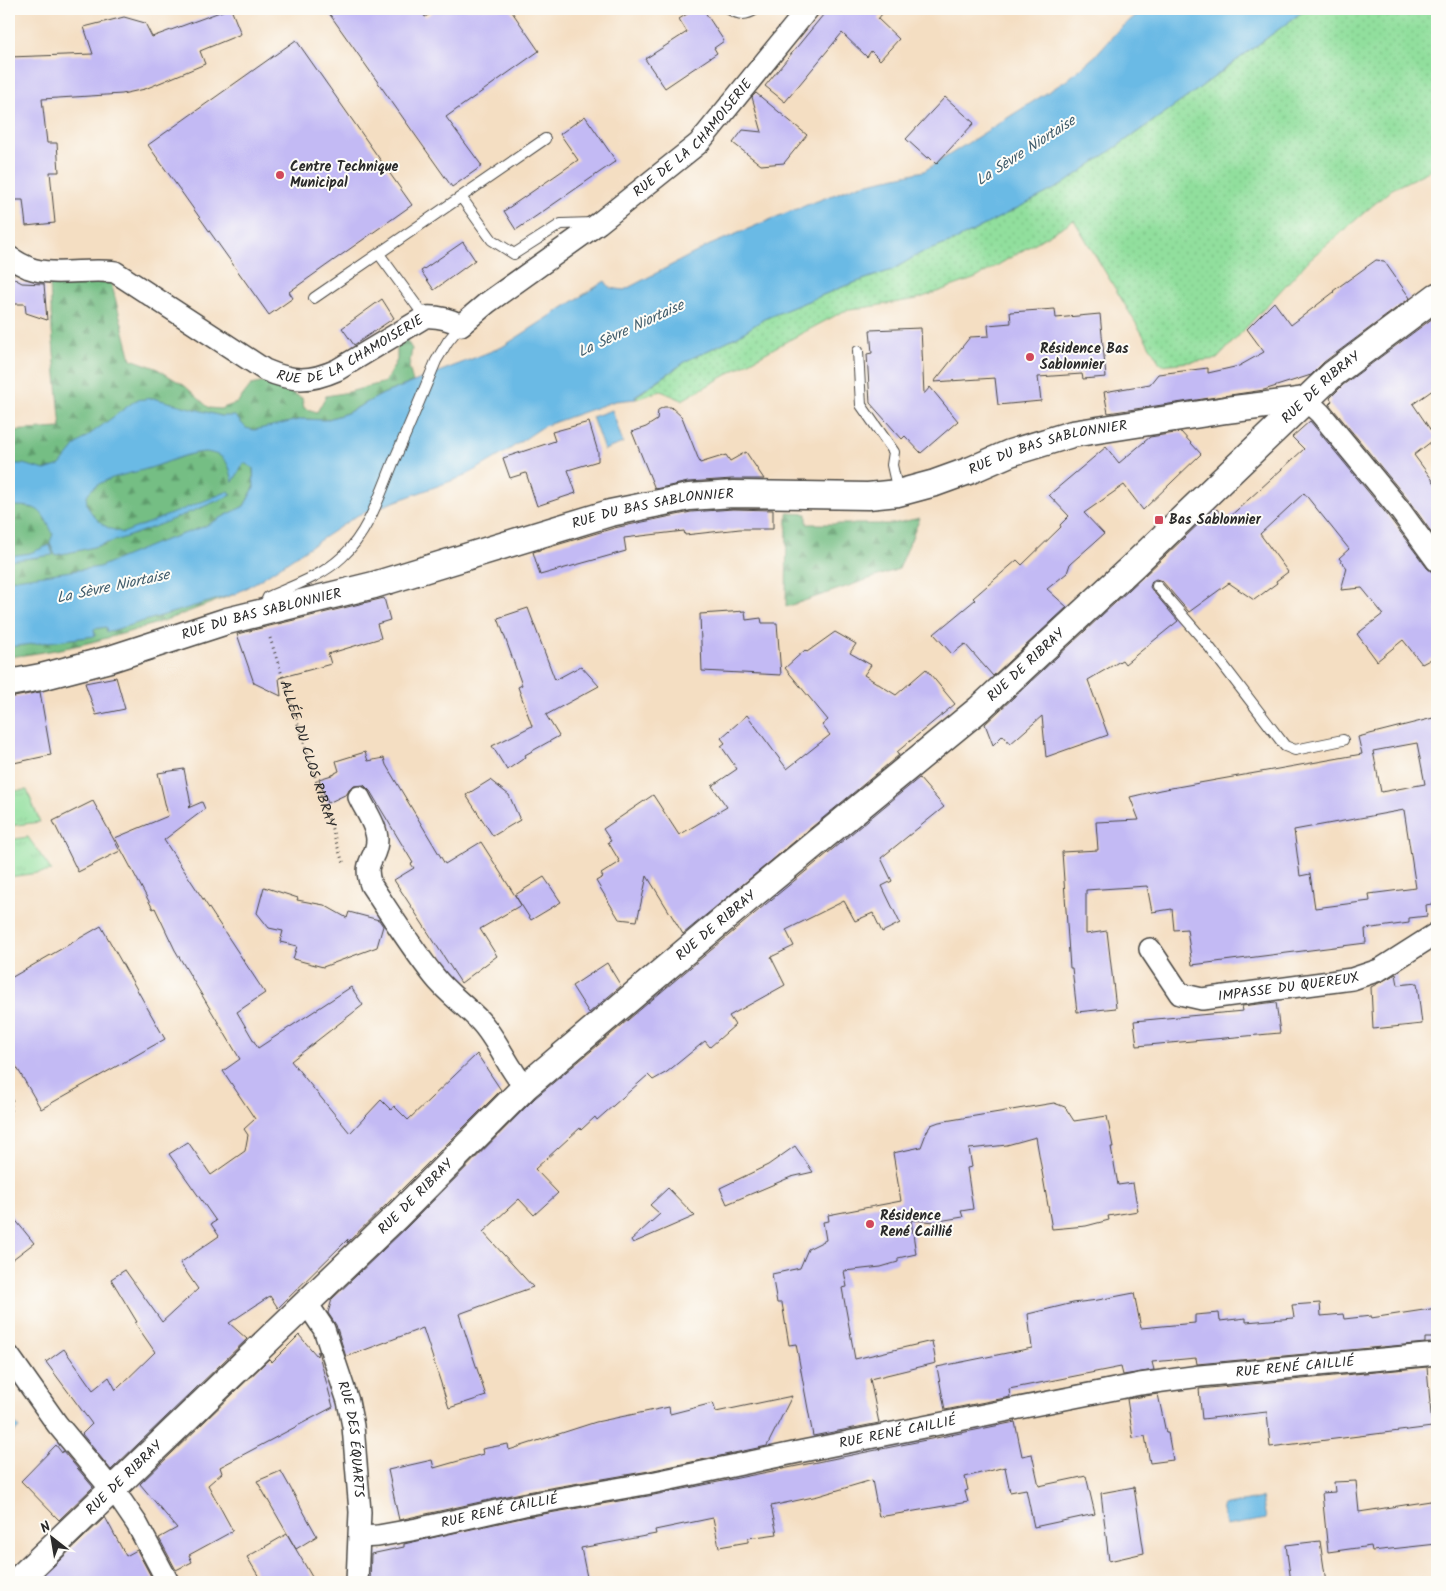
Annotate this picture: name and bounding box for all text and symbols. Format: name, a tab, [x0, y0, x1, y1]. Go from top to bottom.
street label: RUE DE LA CHAMOISERIE	[628, 74, 758, 203]
water label: La Sèvre Niortaise	[971, 109, 1082, 192]
place label: Centre Technique Municipal	[290, 156, 398, 194]
marker: Centre Technique Municipal	[274, 169, 286, 181]
water label: La Sèvre Niortaise	[574, 293, 689, 364]
street label: RUE DE LA CHAMOISERIE	[274, 309, 429, 390]
place label: Résidence Bas Sablonnier	[1040, 338, 1129, 376]
street label: RUE DE RIBRAY	[1276, 346, 1366, 429]
marker: Résidence Bas Sablonnier	[1024, 351, 1036, 363]
street label: RUE DU BAS SABLONNIER	[965, 415, 1129, 481]
street label: RUE DU BAS SABLONNIER	[569, 483, 734, 535]
place label: Bas Sablonnier	[1169, 509, 1262, 531]
marker: Bas Sablonnier	[1153, 514, 1165, 526]
water label: La Sèvre Niortaise	[54, 563, 173, 611]
street label: RUE DU BAS SABLONNIER	[179, 582, 344, 646]
street label: RUE DE RIBRAY	[982, 623, 1071, 707]
street label: ALLÉE DU CLOS RIBRAY	[274, 678, 342, 831]
street label: RUE DE RIBRAY	[671, 885, 762, 966]
street label: IMPASSE DU QUEREUX	[1217, 966, 1363, 1008]
street label: RUE DE RIBRAY	[373, 1153, 459, 1240]
place label: Résidence René Caillié	[880, 1205, 952, 1243]
marker: Résidence René Caillié	[864, 1218, 876, 1230]
street label: RUE RENÉ CAILLIÉ	[1235, 1351, 1356, 1384]
street label: RUE DES ÉQUARTS	[331, 1378, 370, 1499]
street label: RUE RENÉ CAILLIÉ	[837, 1410, 959, 1455]
street label: RUE DE RIBRAY	[81, 1435, 168, 1520]
street label: RUE RENÉ CAILLIÉ	[439, 1488, 560, 1534]
north arrow	[28, 1514, 78, 1564]
text: N	[36, 1516, 55, 1539]

